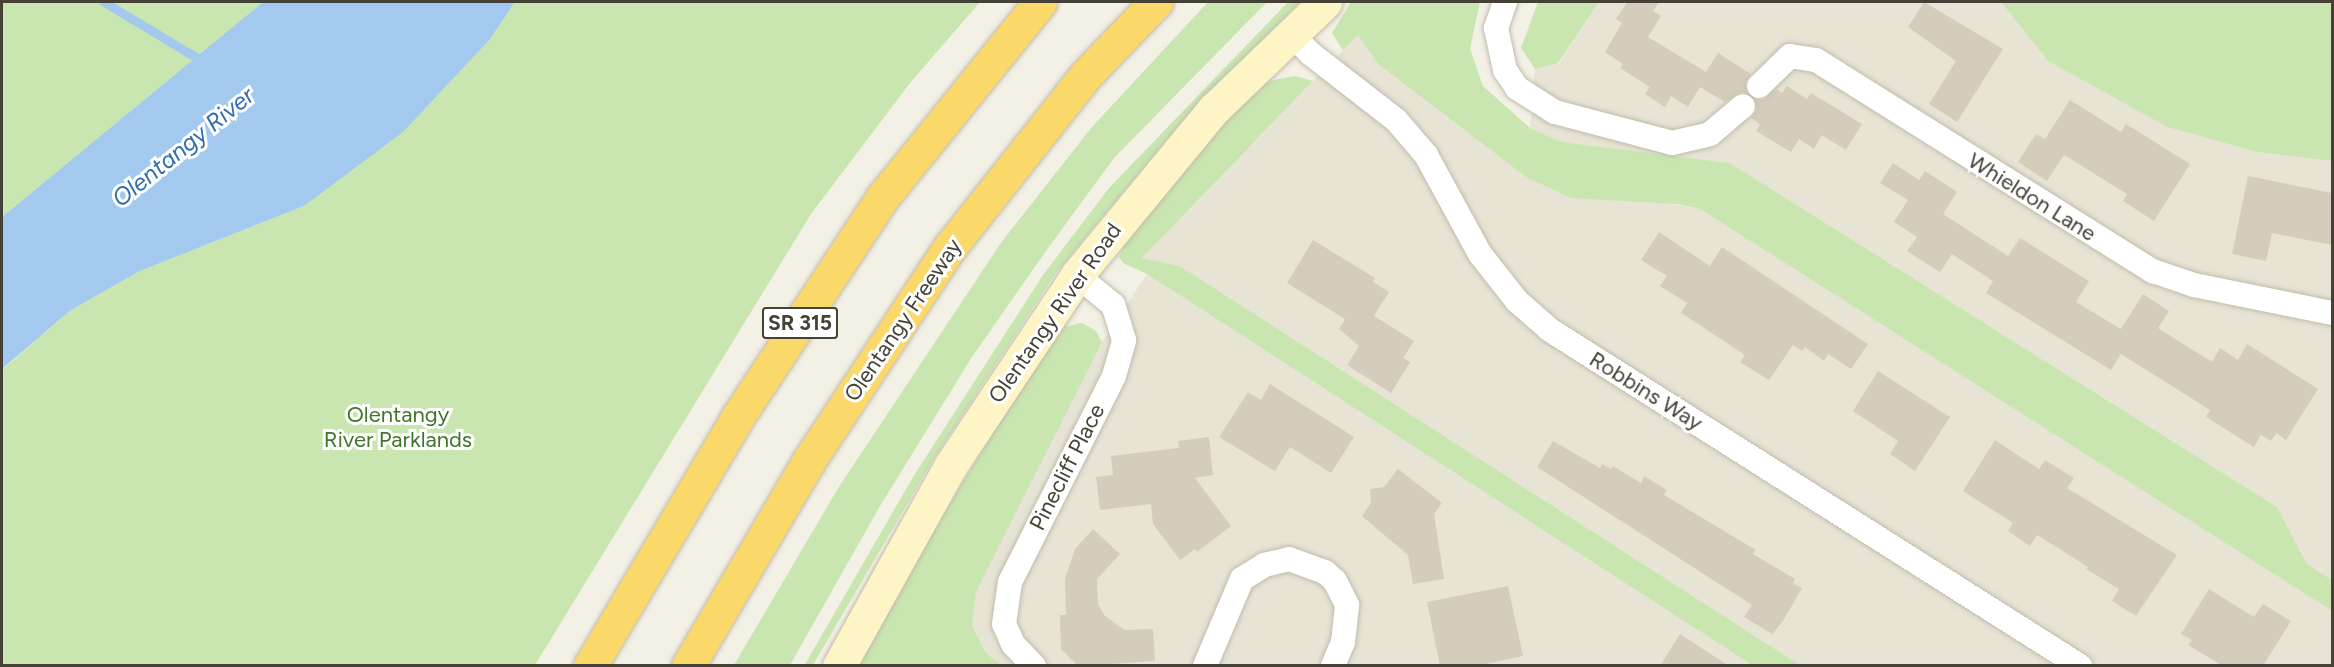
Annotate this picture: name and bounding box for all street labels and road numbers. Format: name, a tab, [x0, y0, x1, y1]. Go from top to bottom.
street label: Whieldon Lane	[1963, 147, 2101, 247]
street label: Olentangy River Road	[983, 218, 1127, 408]
street label: Olentangy Freeway	[839, 234, 967, 406]
road number: SR 315	[761, 305, 839, 341]
street label: Robbins Way	[1585, 346, 1707, 436]
street label: Pinecliff Place	[1024, 399, 1110, 535]

